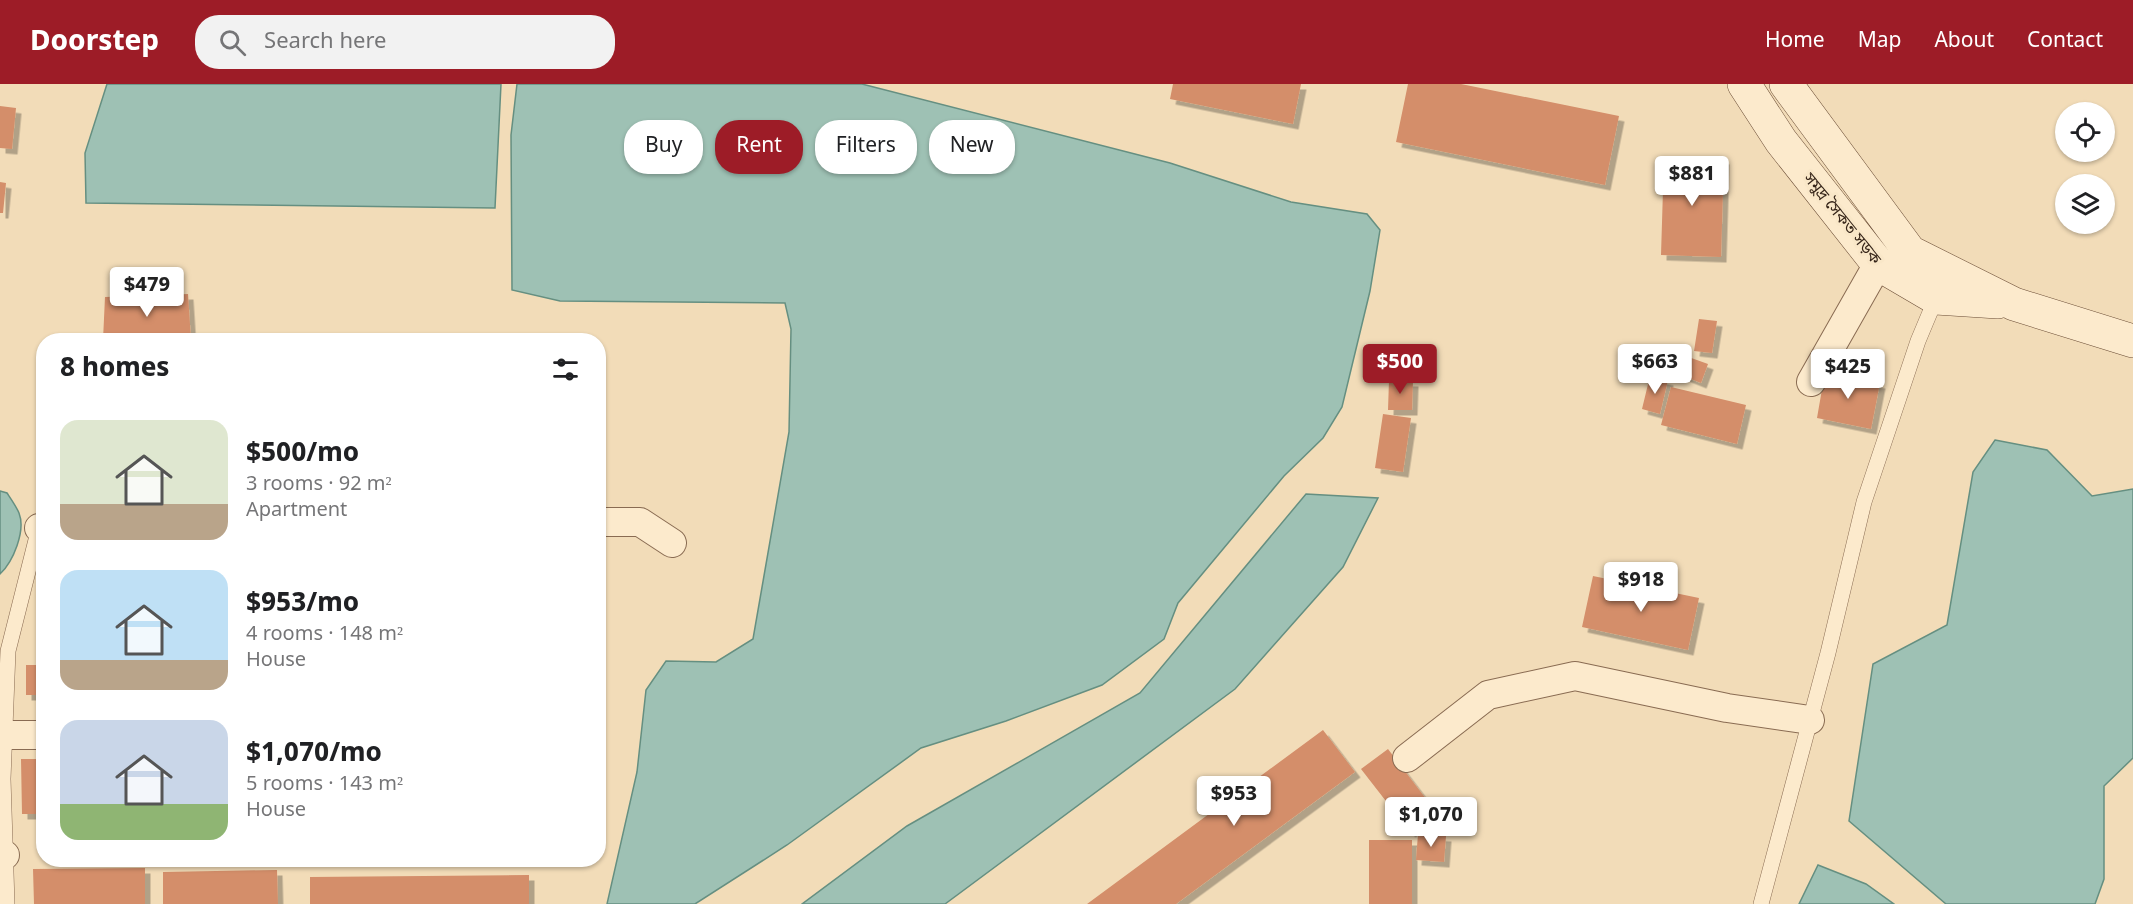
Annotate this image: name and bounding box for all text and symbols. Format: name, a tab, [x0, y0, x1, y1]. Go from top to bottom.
search box	[195, 15, 615, 69]
text: Doorstep	[30, 24, 159, 61]
icon: search	[216, 26, 249, 59]
text: Search here	[264, 28, 386, 57]
text: Home	[1765, 28, 1825, 56]
text: Map	[1858, 28, 1901, 56]
text: About	[1934, 28, 1994, 56]
text: Contact	[2027, 28, 2103, 56]
map controls	[2055, 102, 2115, 234]
button: locate	[2055, 102, 2115, 162]
chip: Buy	[624, 120, 703, 174]
chip: Rent	[715, 120, 803, 174]
chip: Filters	[815, 120, 917, 174]
chip: New	[929, 120, 1015, 174]
pin: $881	[1656, 156, 1728, 207]
text: $881	[1669, 162, 1715, 188]
street label: সমুদ্র সৈকত সড়ক	[1797, 168, 1886, 271]
button: layers	[2055, 174, 2115, 234]
pin: $479	[111, 267, 183, 318]
text: $479	[124, 273, 170, 299]
pin: $500	[1364, 344, 1436, 395]
pin: $663	[1619, 344, 1691, 395]
pin: $425	[1812, 349, 1884, 400]
text: $500	[1377, 350, 1423, 376]
text: $663	[1632, 350, 1678, 376]
text: 8 homes	[60, 352, 169, 387]
icon: filters	[549, 353, 582, 386]
text: $425	[1825, 355, 1871, 381]
text: $500/mo	[246, 437, 359, 472]
icon: home	[108, 444, 180, 516]
text: 3 rooms · 92 m²	[246, 472, 392, 498]
text: Apartment	[246, 498, 347, 524]
pin: $918	[1605, 562, 1677, 613]
text: $918	[1618, 568, 1664, 594]
text: $953/mo	[246, 587, 359, 622]
icon: home	[108, 594, 180, 666]
text: 4 rooms · 148 m²	[246, 622, 403, 648]
text: House	[246, 648, 306, 674]
text: $1,070/mo	[246, 737, 382, 772]
icon: home	[108, 744, 180, 816]
text: 5 rooms · 143 m²	[246, 772, 403, 798]
pin: $953	[1198, 776, 1270, 827]
text: $953	[1211, 782, 1257, 808]
pin: $1,070	[1382, 797, 1480, 848]
text: House	[246, 798, 306, 824]
text: $1,070	[1399, 803, 1463, 829]

